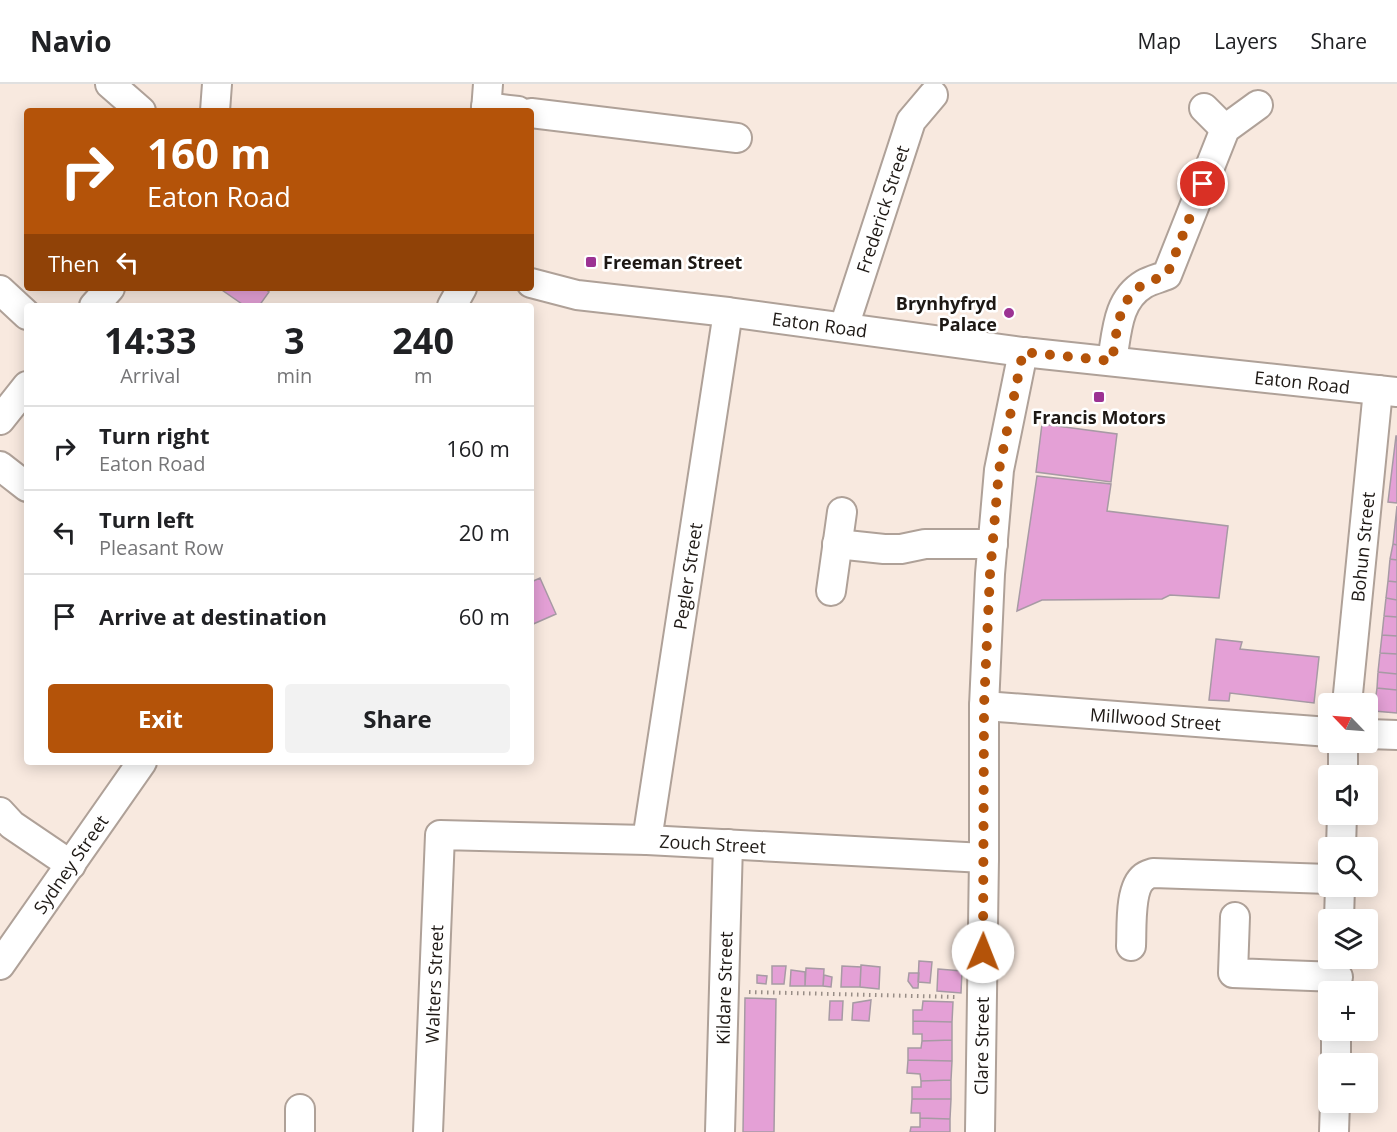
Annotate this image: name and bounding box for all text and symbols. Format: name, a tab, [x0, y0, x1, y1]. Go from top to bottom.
text: Navio	[30, 22, 111, 60]
text: Map	[1138, 27, 1181, 55]
text: Layers	[1214, 27, 1278, 55]
text: Share	[1311, 27, 1367, 55]
text: 160 m	[147, 124, 271, 181]
icon: right	[48, 132, 126, 210]
street label: Frederick Street	[850, 142, 914, 276]
pin	[1177, 158, 1228, 209]
icon: arrive	[1186, 167, 1219, 200]
text: Eaton Road	[147, 178, 291, 215]
icon: left	[111, 246, 144, 279]
text: Then	[48, 248, 99, 278]
place label: Freeman Street	[603, 250, 743, 274]
marker: Freeman Street	[584, 255, 598, 269]
place label: Brynhyfryd Palace	[896, 291, 997, 336]
street label: Eaton Road	[770, 306, 869, 343]
marker: Brynhyfryd Palace	[1002, 306, 1016, 320]
text: 14:33	[104, 316, 197, 365]
text: 3	[284, 316, 305, 365]
text: 240	[392, 316, 454, 365]
text: Arrival	[120, 362, 180, 389]
text: min	[276, 362, 312, 389]
text: m	[414, 362, 432, 389]
street label: Eaton Road	[1253, 365, 1351, 399]
marker: Francis Motors	[1092, 390, 1106, 404]
place label: Francis Motors	[1032, 405, 1166, 429]
text: Turn right	[99, 420, 210, 450]
icon: right	[48, 432, 81, 465]
text: 160 m	[446, 433, 510, 463]
text: Eaton Road	[99, 450, 206, 477]
street label: Bohun Street	[1345, 491, 1380, 603]
text: Turn left	[99, 504, 194, 534]
icon: left	[48, 516, 81, 549]
text: 20 m	[459, 517, 510, 547]
street label: Pegler Street	[667, 521, 708, 631]
text: Pleasant Row	[99, 534, 224, 561]
icon: arrive	[48, 600, 81, 633]
text: Arrive at destination	[99, 601, 327, 631]
text: 60 m	[459, 601, 510, 631]
button: Exit	[48, 684, 273, 753]
button: Share	[285, 684, 510, 753]
north arrow	[1318, 693, 1378, 753]
map controls	[1318, 693, 1378, 1113]
street label: Millwood Street	[1089, 702, 1222, 736]
button: sound	[1318, 765, 1378, 825]
street label: Sydney Street	[28, 810, 113, 918]
street label: Zouch Street	[659, 829, 767, 858]
button: search	[1318, 837, 1378, 897]
button: layers	[1318, 909, 1378, 969]
position arrow	[951, 920, 1015, 984]
street label: Walters Street	[420, 924, 448, 1044]
street label: Kildare Street	[710, 931, 738, 1045]
button: +	[1318, 981, 1378, 1041]
street label: Clare Street	[969, 997, 994, 1095]
button: −	[1318, 1053, 1378, 1113]

